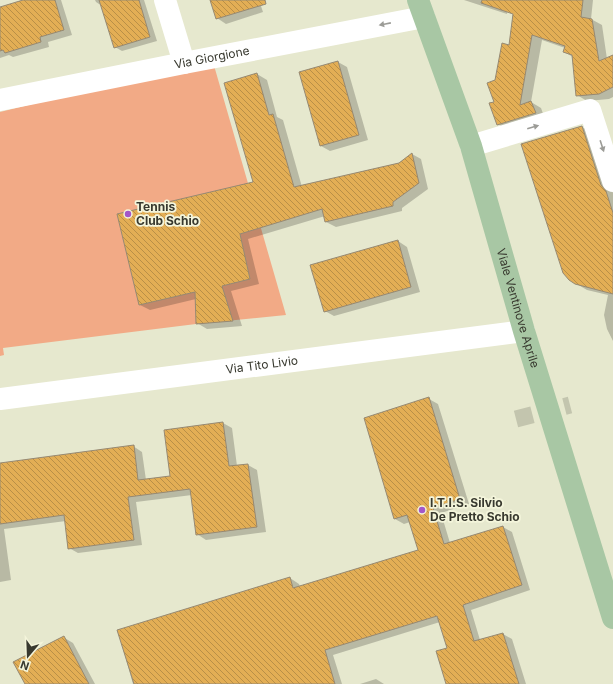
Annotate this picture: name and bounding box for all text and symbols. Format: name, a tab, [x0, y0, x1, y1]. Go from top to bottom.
one-way arrow	[379, 22, 392, 28]
street label: Via Giorgione	[173, 43, 251, 72]
one-way arrow	[527, 124, 539, 130]
one-way arrow	[599, 140, 605, 152]
place label: Tennis Club Schio	[136, 199, 199, 228]
marker: Tennis Club Schio	[123, 209, 133, 219]
street label: Viale Ventinove Aprile	[494, 246, 543, 370]
street label: Via Tito Livio	[225, 352, 299, 377]
place label: I.T.I.S. Silvio De Pretto Schio	[430, 495, 520, 524]
marker: I.T.I.S. Silvio De Pretto Schio	[417, 505, 427, 515]
north arrow	[8, 636, 48, 676]
text: N	[18, 657, 31, 673]

